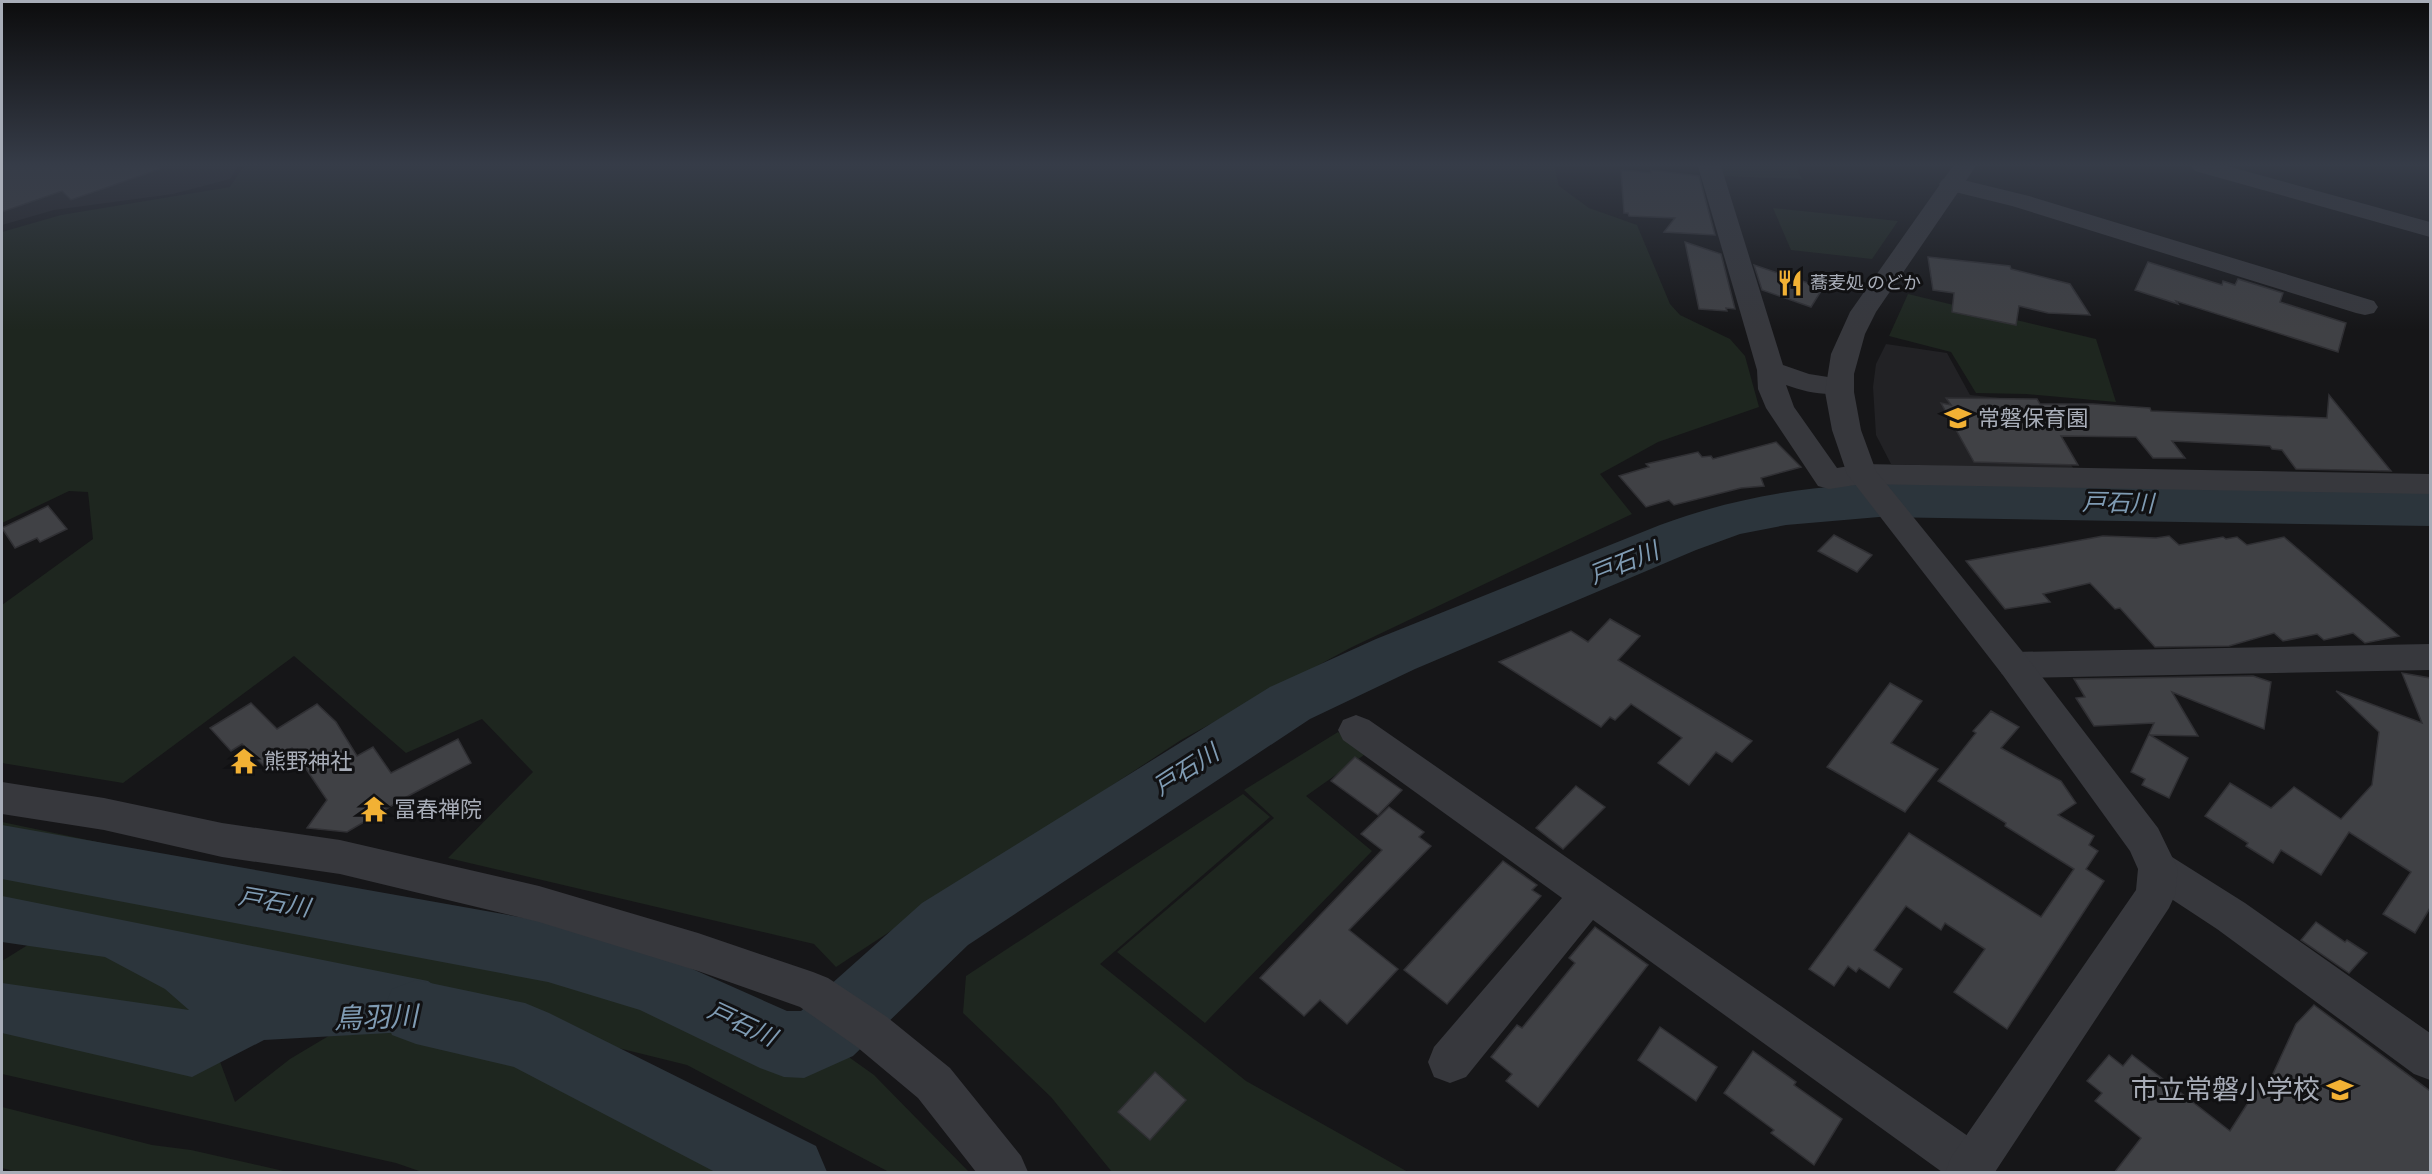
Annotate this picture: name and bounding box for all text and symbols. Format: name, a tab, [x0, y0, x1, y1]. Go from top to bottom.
restaurant icon: 蕎麦処 のどか	[1775, 268, 1805, 298]
place label: 蕎麦処 のどか	[1810, 273, 1921, 293]
school or university icon: 常磐保育園	[1943, 403, 1973, 433]
place label: 常磐保育園	[1978, 407, 2088, 430]
water label: 戸石川	[2082, 491, 2157, 517]
water label: 戸石川	[1587, 538, 1665, 589]
water label: 戸石川	[1150, 740, 1226, 801]
temple icon: 熊野神社	[229, 746, 259, 776]
place label: 熊野神社	[264, 750, 352, 773]
temple icon: 冨春禅院	[359, 794, 389, 824]
place label: 冨春禅院	[394, 798, 482, 821]
water label: 戸石川	[236, 885, 314, 922]
water label: 戸石川	[704, 999, 782, 1052]
water label: 鳥羽川	[334, 1001, 422, 1034]
school or university icon: 市立常磐小学校	[2325, 1075, 2355, 1105]
place label: 市立常磐小学校	[2131, 1076, 2320, 1104]

